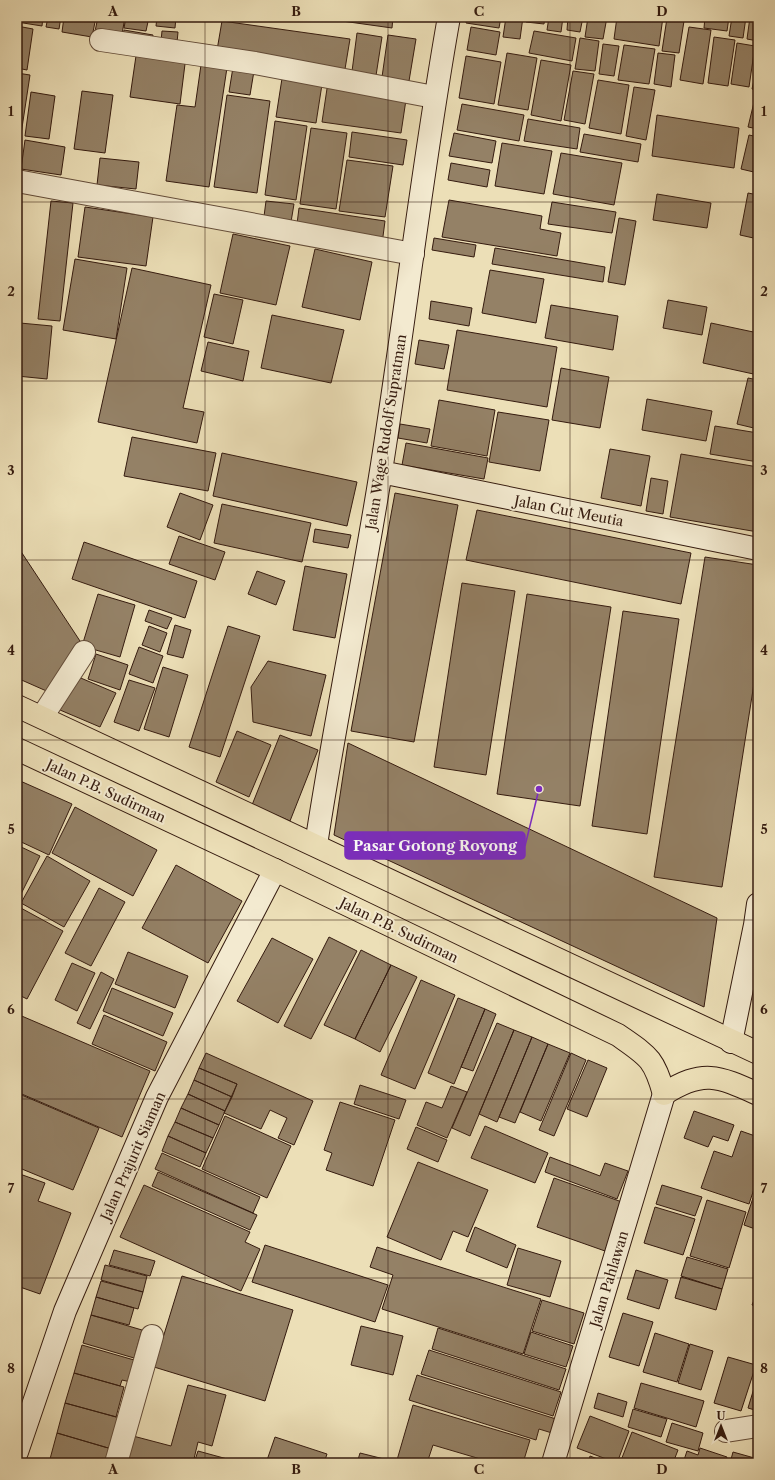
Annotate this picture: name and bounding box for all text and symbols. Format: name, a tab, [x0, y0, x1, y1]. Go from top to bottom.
text: A	[107, 3, 119, 19]
text: B	[291, 3, 301, 19]
text: C	[474, 3, 484, 19]
text: D	[656, 3, 668, 19]
text: 1	[8, 103, 14, 119]
text: 1	[761, 103, 767, 119]
text: 2	[7, 283, 15, 299]
text: 2	[760, 283, 768, 299]
street label: Jalan Wage Rudolf Supratman	[361, 333, 410, 533]
text: 3	[7, 462, 15, 478]
text: 3	[760, 462, 768, 478]
street label: Jalan Cut Meutia	[511, 491, 626, 531]
text: 4	[7, 642, 15, 658]
text: 4	[760, 642, 768, 658]
street label: Jalan P.B. Sudirman	[41, 755, 169, 827]
text: 5	[7, 821, 15, 837]
text: 5	[760, 821, 768, 837]
callout: Pasar Gotong Royong	[345, 832, 525, 859]
text: Pasar Gotong Royong	[353, 836, 517, 855]
street label: Jalan P.B. Sudirman	[335, 893, 462, 967]
text: 6	[7, 1001, 15, 1017]
text: 6	[760, 1001, 768, 1017]
street label: Jalan Prajurit Siaman	[96, 1088, 170, 1225]
text: 7	[8, 1180, 15, 1196]
text: 7	[761, 1180, 768, 1196]
street label: Jalan Pahlawan	[585, 1228, 632, 1331]
text: 8	[7, 1360, 15, 1376]
text: 8	[760, 1360, 768, 1376]
north arrow	[701, 1406, 741, 1446]
text: U	[717, 1409, 726, 1423]
text: A	[107, 1461, 119, 1477]
text: B	[291, 1461, 301, 1477]
text: C	[474, 1461, 484, 1477]
text: D	[656, 1461, 668, 1477]

